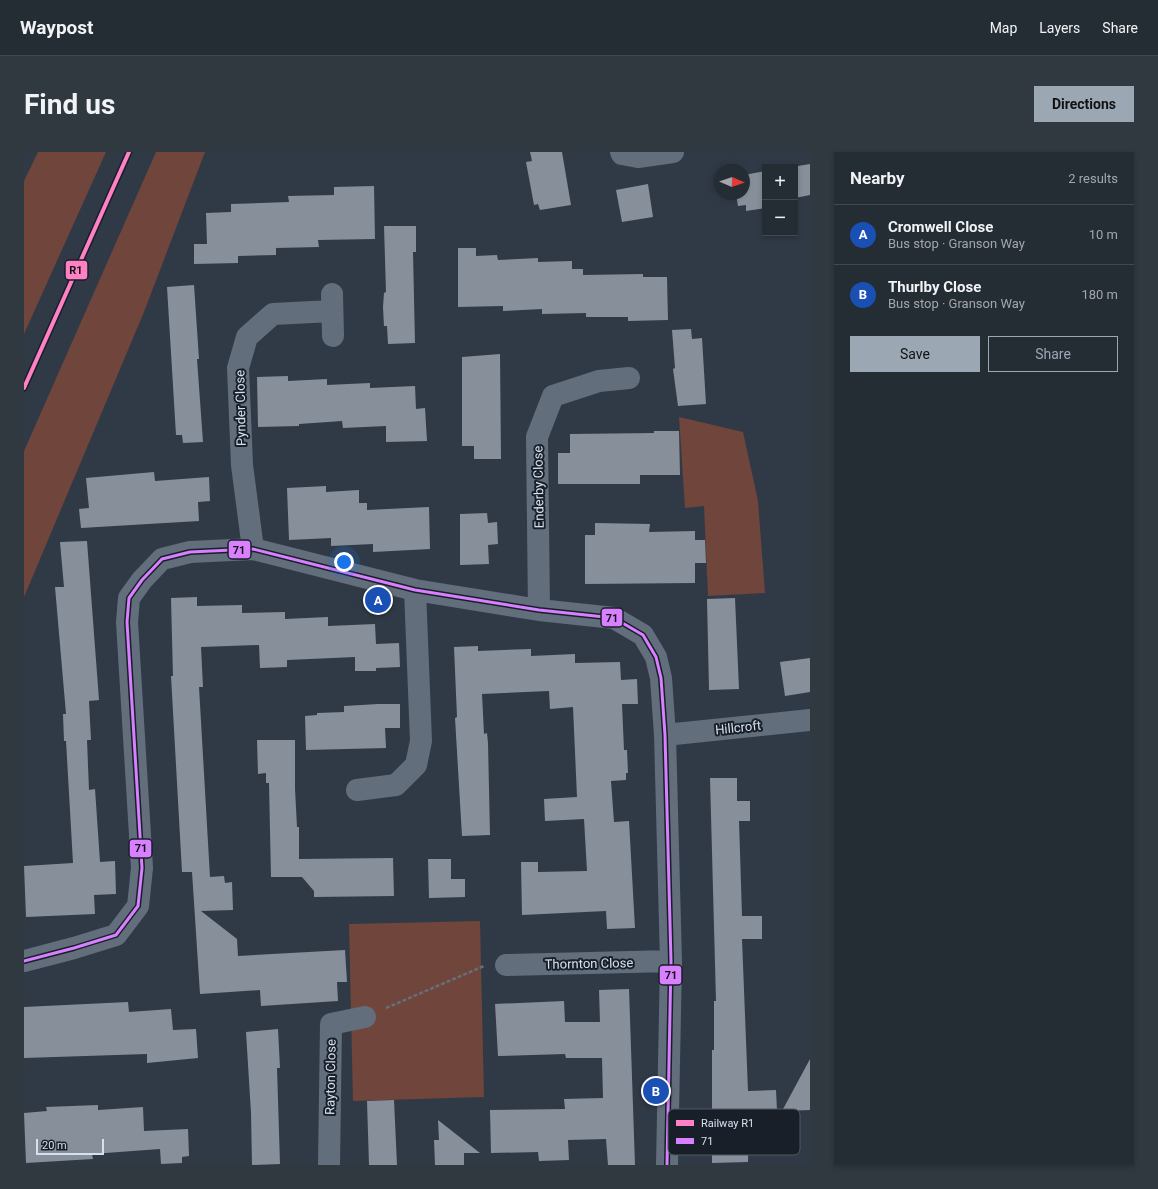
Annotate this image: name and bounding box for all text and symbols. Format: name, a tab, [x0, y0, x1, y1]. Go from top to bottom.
text: Waypost	[20, 16, 94, 39]
text: Map	[990, 20, 1017, 36]
text: Layers	[1039, 20, 1080, 36]
text: Share	[1102, 20, 1138, 36]
button: Directions	[1034, 86, 1134, 122]
text: Find us	[24, 88, 115, 121]
north arrow	[714, 164, 750, 200]
map controls	[762, 164, 798, 236]
button: +	[762, 164, 798, 200]
text: Nearby	[850, 168, 905, 188]
text: 2 results	[1068, 171, 1118, 186]
button: −	[762, 200, 798, 236]
text: Cromwell Close	[888, 218, 993, 236]
text: A	[859, 227, 867, 242]
text: 10 m	[1089, 227, 1118, 242]
text: Bus stop · Granson Way	[888, 236, 1025, 251]
line badge: R1	[65, 260, 88, 280]
text: R1	[69, 264, 83, 277]
text: Thurlby Close	[888, 278, 981, 296]
text: B	[859, 287, 867, 302]
text: 180 m	[1081, 287, 1118, 302]
text: Bus stop · Granson Way	[888, 296, 1025, 311]
button: Save	[850, 336, 980, 372]
button: Share	[988, 336, 1118, 372]
street label: Pynder Close	[232, 370, 249, 446]
street label: Enderby Close	[530, 446, 547, 528]
line badge: 71	[228, 540, 251, 559]
text: 71	[233, 544, 245, 557]
your location	[334, 552, 354, 572]
pin: A	[365, 585, 391, 615]
line badge: 71	[601, 608, 623, 627]
text: 71	[606, 612, 618, 625]
street label: Hillcroft	[714, 718, 762, 737]
line badge: 71	[129, 839, 152, 858]
text: 71	[135, 842, 147, 855]
street label: Thornton Close	[545, 955, 633, 972]
line badge: 71	[659, 965, 682, 985]
text: 71	[665, 969, 677, 982]
street label: Rayton Close	[322, 1039, 339, 1115]
pin: B	[643, 1076, 669, 1106]
legend	[668, 1109, 800, 1155]
text: Railway R1	[701, 1117, 754, 1130]
text: 71	[701, 1135, 713, 1148]
scale bar	[36, 1137, 104, 1156]
text: 20 m	[42, 1139, 67, 1152]

